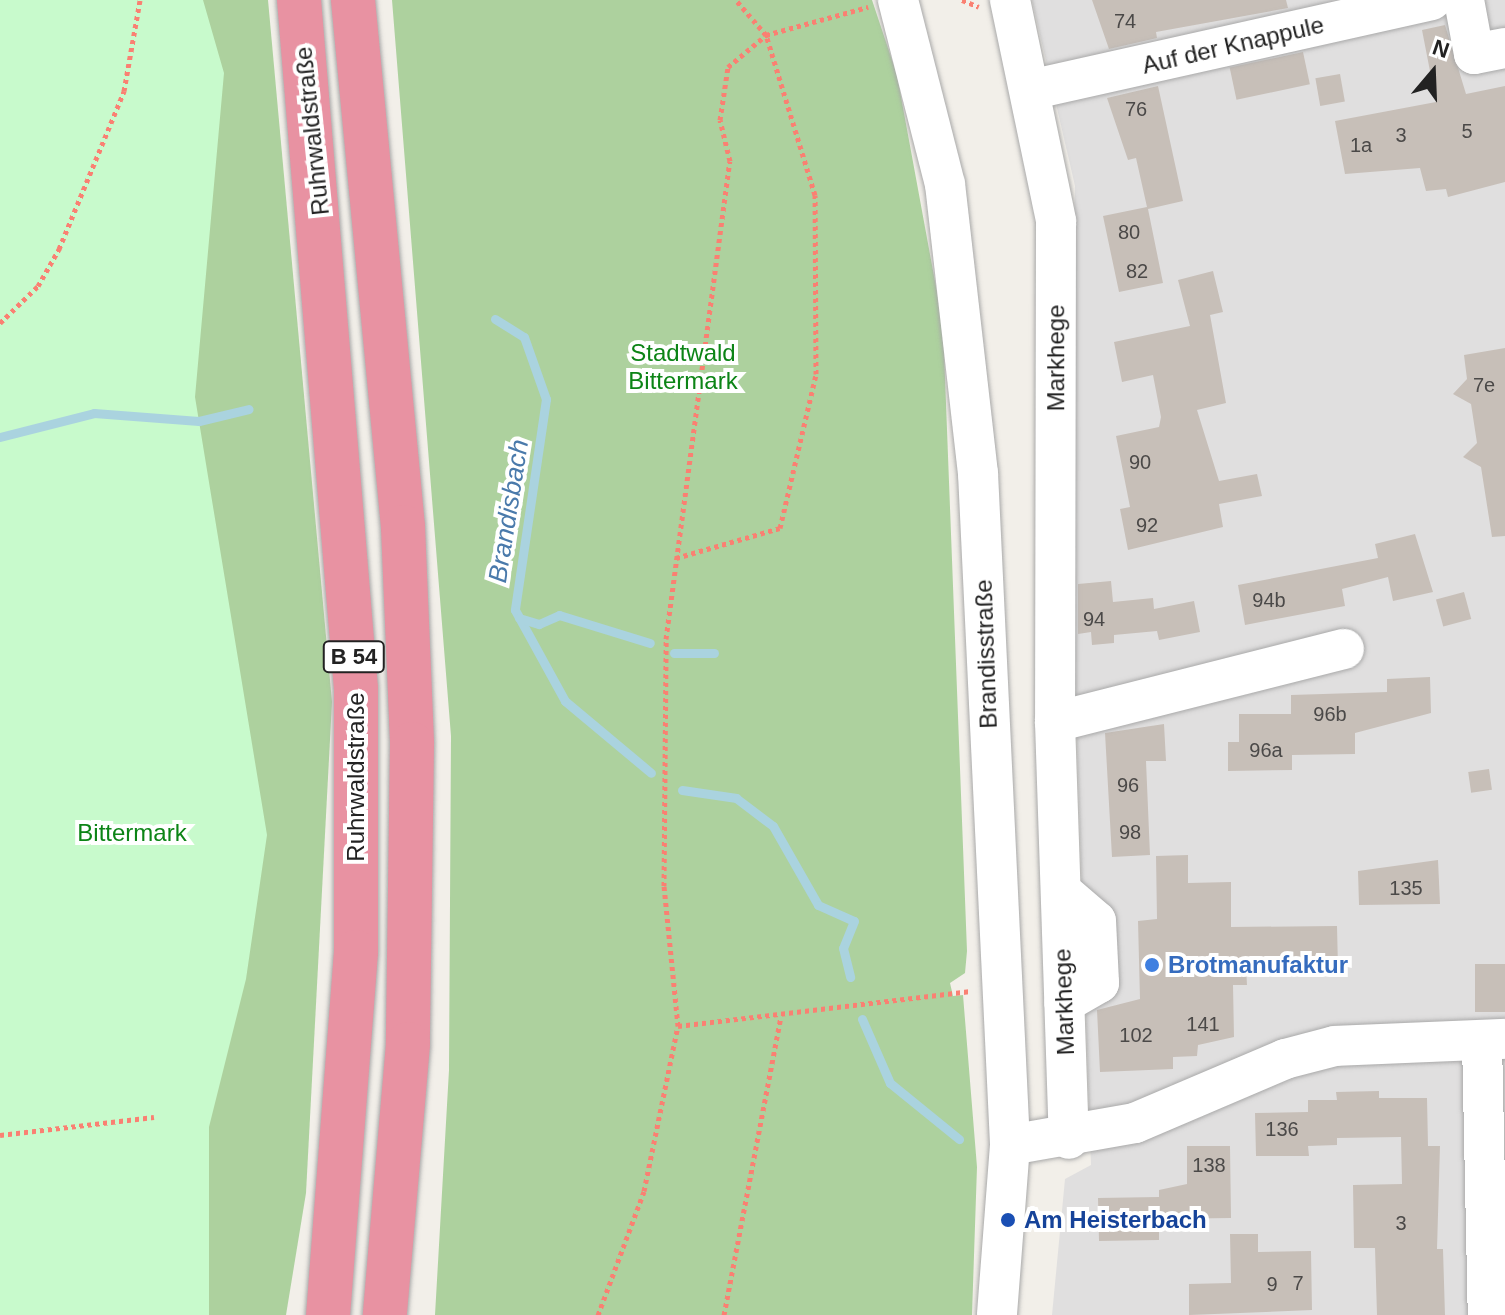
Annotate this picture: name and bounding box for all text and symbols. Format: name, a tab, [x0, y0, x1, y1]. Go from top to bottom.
house number: 74	[1114, 9, 1136, 33]
street label: Auf der Knappule	[1139, 10, 1327, 80]
north arrow	[1393, 32, 1473, 112]
text: N	[1429, 34, 1453, 63]
street label: Ruhrwaldstraße	[289, 45, 335, 217]
house number: 76	[1125, 97, 1147, 121]
house number: 5	[1461, 119, 1473, 143]
house number: 3	[1395, 123, 1407, 147]
house number: 1a	[1350, 133, 1372, 157]
house number: 80	[1118, 220, 1140, 244]
house number: 82	[1126, 259, 1148, 283]
street label: Markhege	[1042, 305, 1070, 411]
park label: Stadtwald Bittermark	[628, 339, 738, 395]
house number: 7e	[1473, 373, 1495, 397]
water label: Brandisbach	[482, 437, 536, 585]
house number: 90	[1129, 450, 1151, 474]
house number: 92	[1136, 513, 1158, 537]
street label: Brandisstraße	[969, 579, 1003, 729]
house number: 94b	[1252, 588, 1286, 612]
house number: 94	[1083, 607, 1105, 631]
road number: B 54	[322, 639, 386, 675]
street label: Ruhrwaldstraße	[342, 692, 370, 862]
house number: 96b	[1313, 702, 1347, 726]
house number: 96a	[1249, 738, 1283, 762]
house number: 96	[1117, 773, 1139, 797]
park label: Bittermark	[77, 819, 187, 847]
house number: 98	[1119, 820, 1141, 844]
house number: 135	[1389, 876, 1423, 900]
street label: Markhege	[1048, 948, 1080, 1056]
place label: Brotmanufaktur	[1168, 951, 1348, 979]
marker: Brotmanufaktur	[1143, 956, 1161, 974]
house number: 141	[1186, 1012, 1220, 1036]
house number: 102	[1119, 1023, 1153, 1047]
house number: 136	[1265, 1117, 1299, 1141]
house number: 138	[1192, 1153, 1226, 1177]
place label: Am Heisterbach	[1024, 1206, 1207, 1234]
marker: Am Heisterbach	[999, 1211, 1017, 1229]
house number: 3	[1395, 1211, 1407, 1235]
house number: 7	[1292, 1271, 1304, 1295]
house number: 9	[1266, 1272, 1278, 1296]

